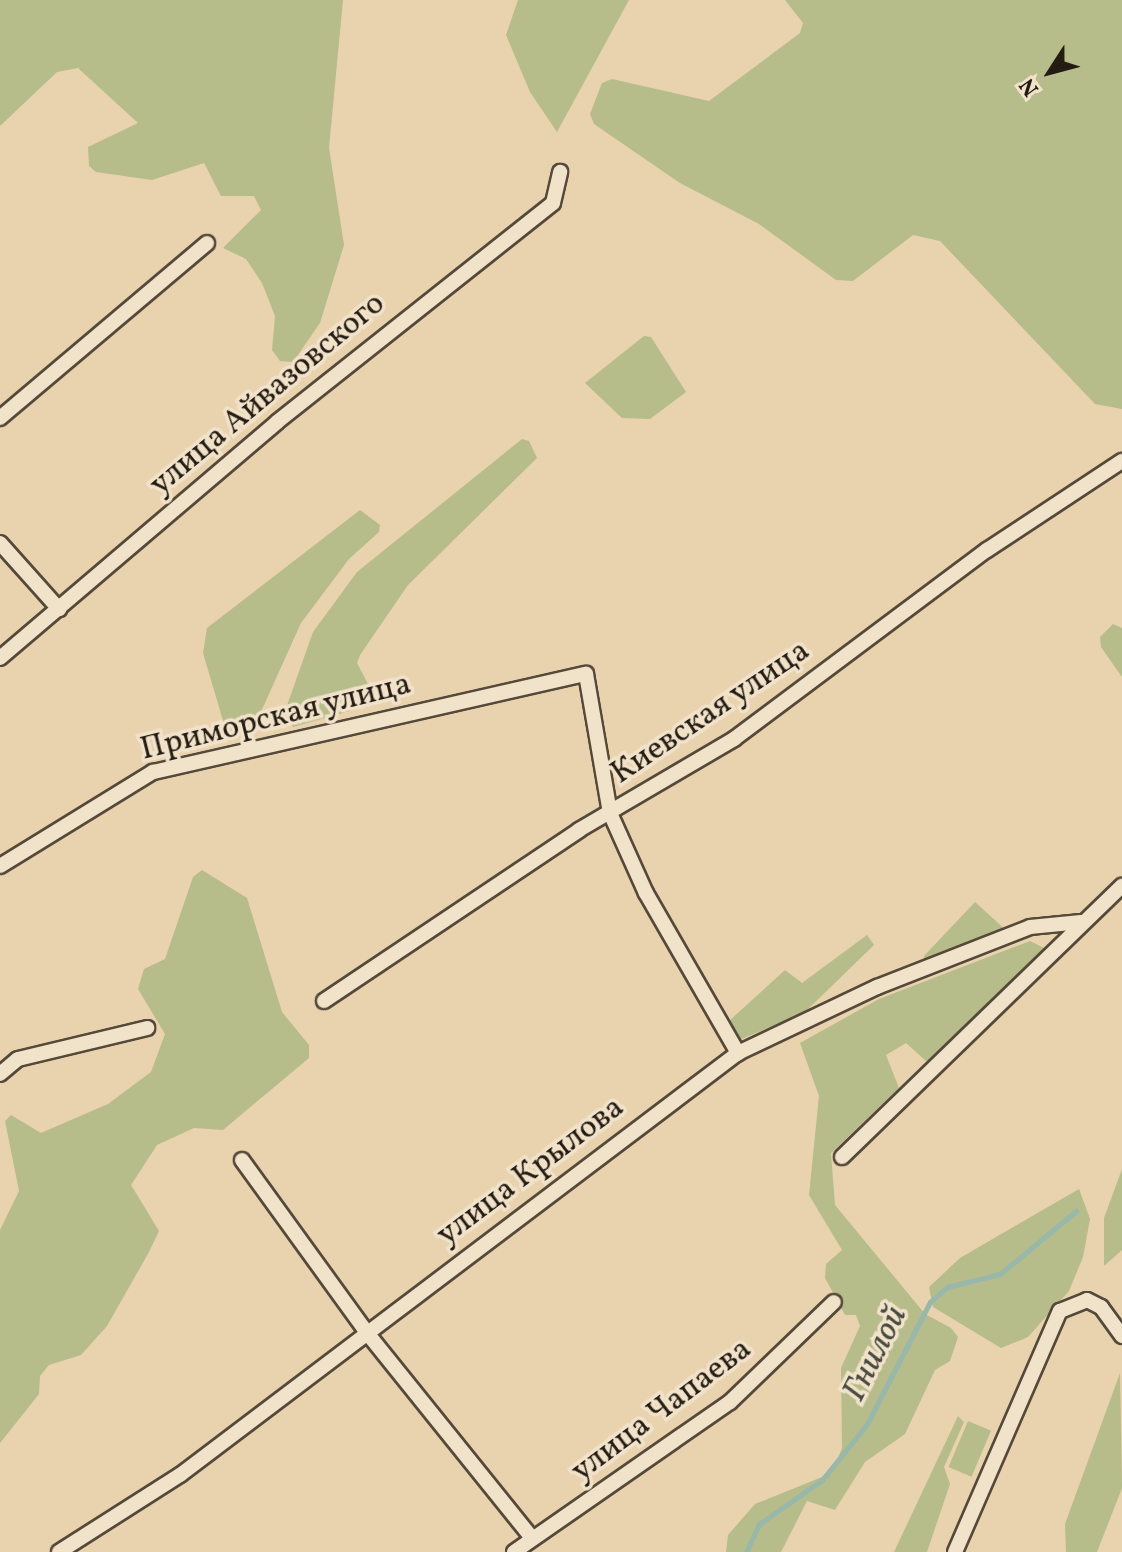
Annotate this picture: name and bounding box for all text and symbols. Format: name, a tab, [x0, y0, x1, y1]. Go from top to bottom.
north arrow	[1010, 32, 1090, 112]
text: N	[1013, 71, 1047, 102]
street label: улица Айвазовского	[143, 285, 393, 505]
street label: Киевская улица	[604, 632, 818, 794]
street label: Приморская улица	[136, 666, 416, 770]
street label: улица Крылова	[430, 1089, 632, 1255]
water label: Гнилой	[835, 1300, 917, 1408]
street label: улица Чапаева	[564, 1331, 760, 1491]

